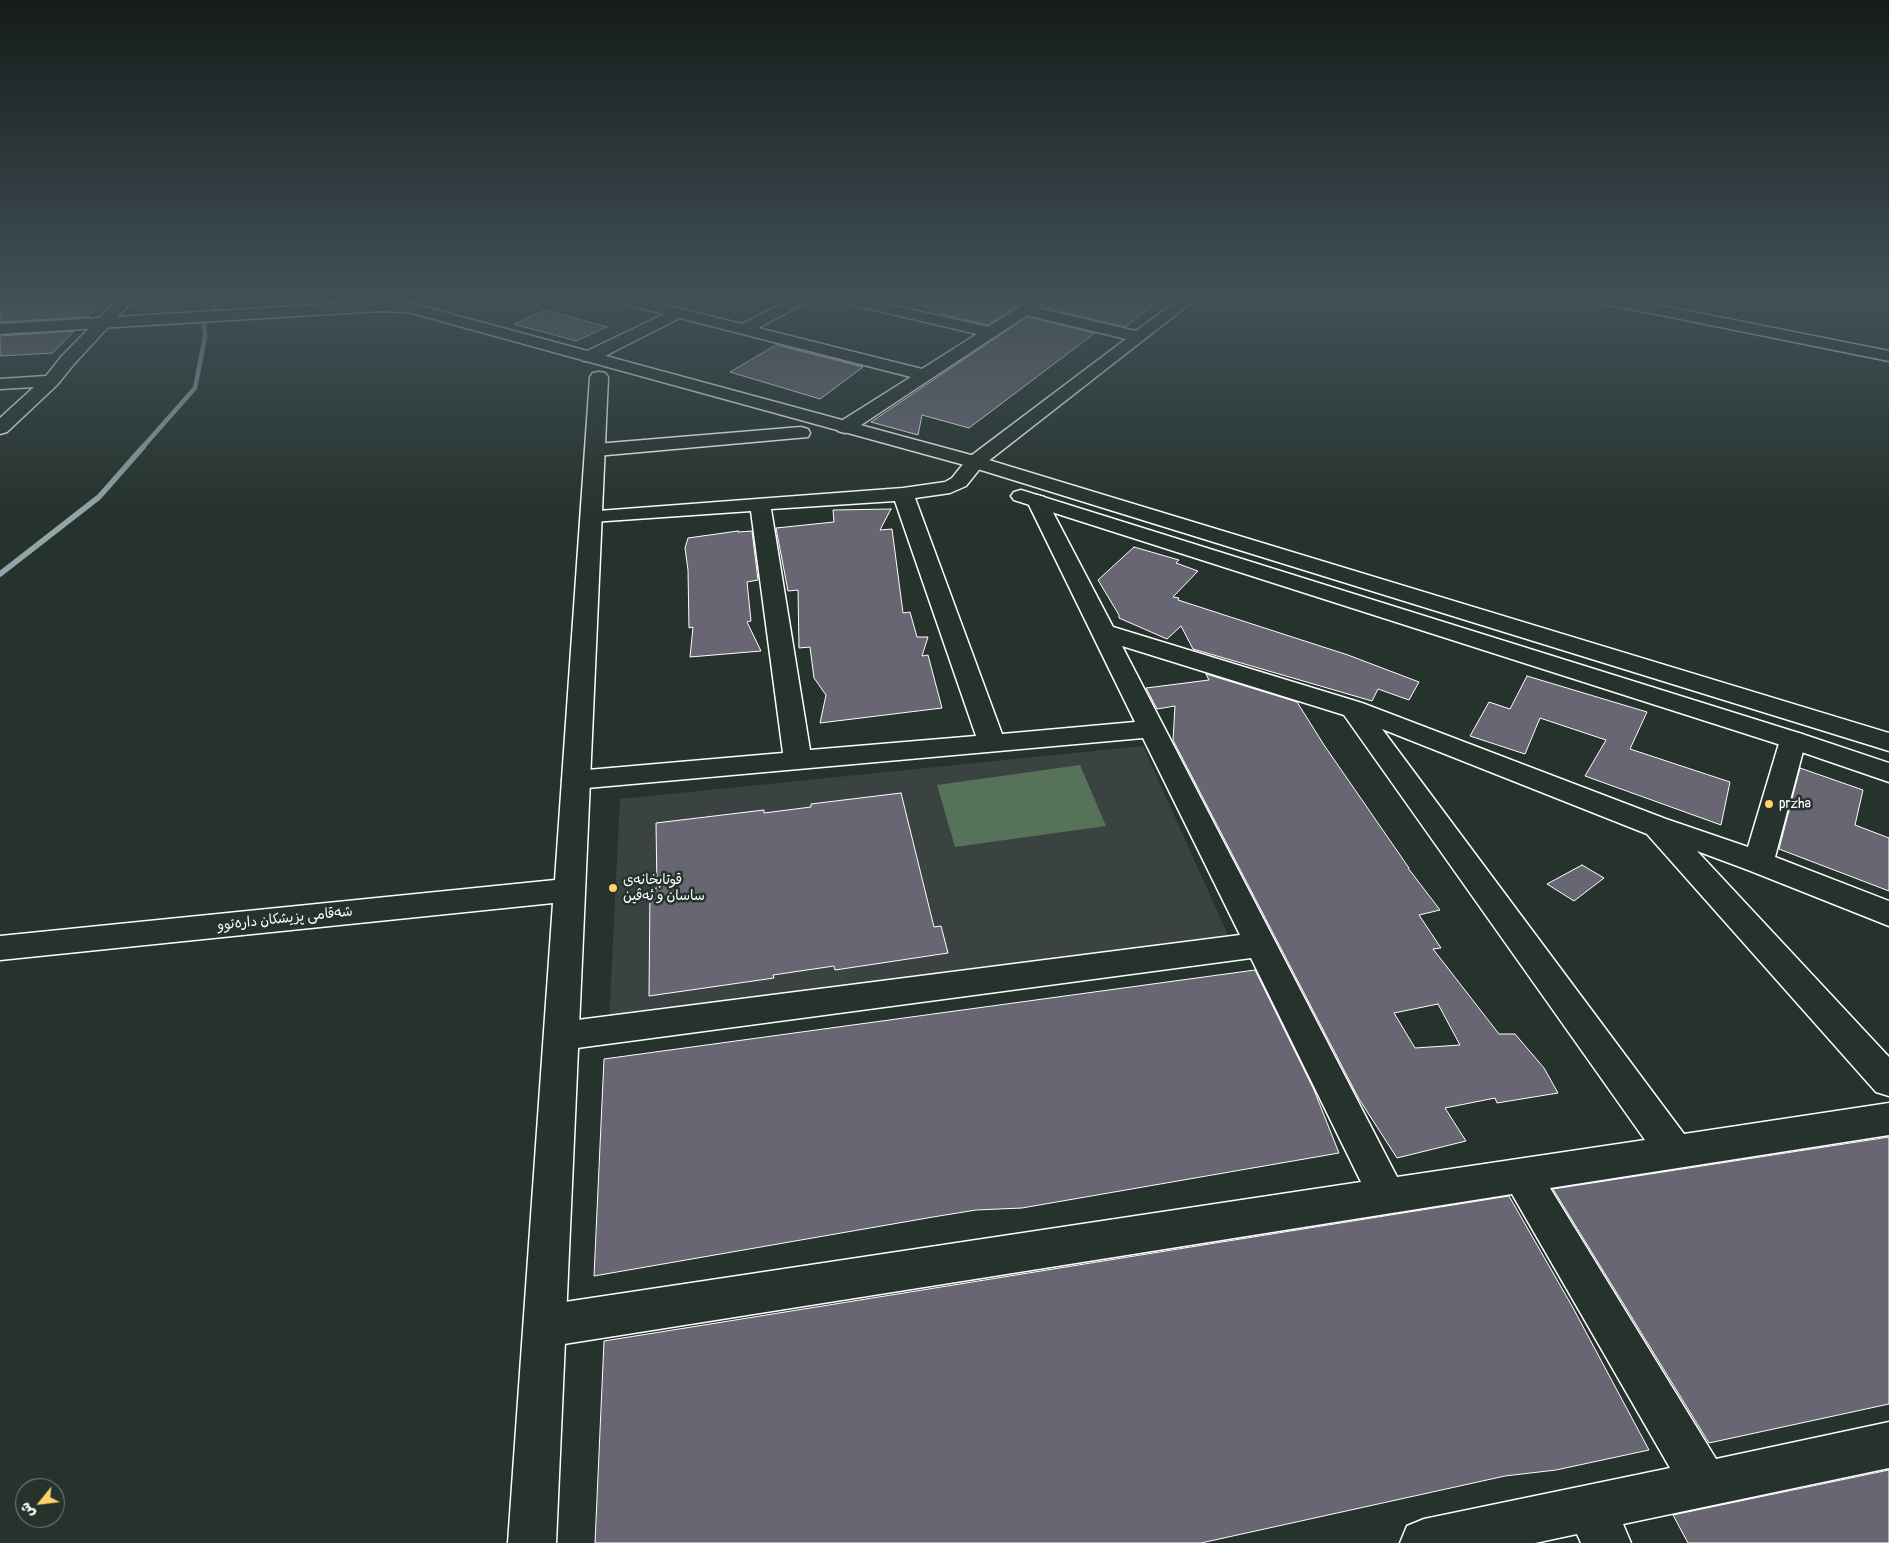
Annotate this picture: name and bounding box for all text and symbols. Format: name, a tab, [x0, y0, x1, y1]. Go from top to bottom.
place label: przha	[1779, 796, 1811, 812]
marker: przha	[1763, 798, 1775, 810]
place label: قوتابخانەی ساسان و ئەڤین	[623, 872, 705, 904]
marker: قوتابخانەی ساسان و ئەڤین	[607, 882, 619, 894]
street label: شەقامی پزیشکان دارەتوو	[217, 904, 353, 934]
north arrow	[15, 1478, 65, 1528]
text: ش	[16, 1499, 38, 1521]

